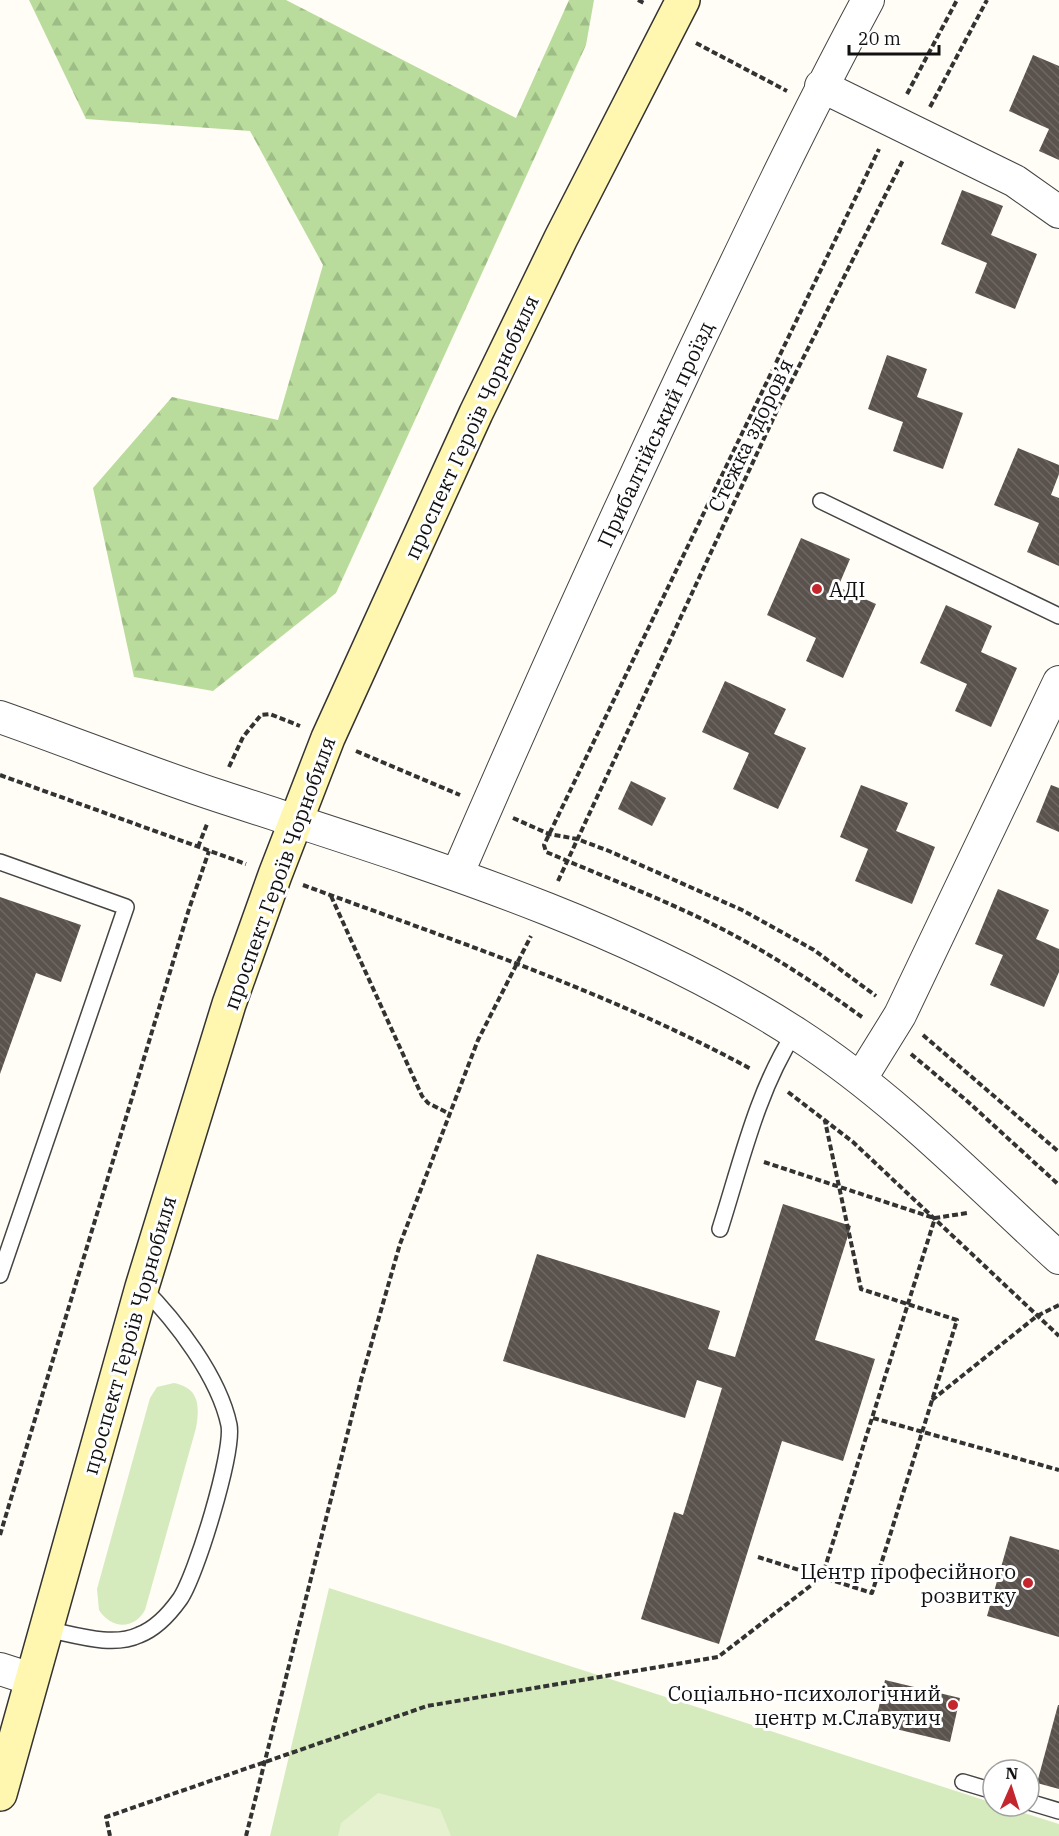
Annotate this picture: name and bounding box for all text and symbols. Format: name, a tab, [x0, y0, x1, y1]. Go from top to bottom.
scale bar	[849, 18, 939, 56]
text: 20 m	[858, 27, 901, 50]
street label: проспект Героїв Чорнобиля	[397, 290, 545, 564]
street label: Прибалтійський проїзд	[590, 316, 720, 552]
street label: Стежка здоров’я	[701, 354, 799, 516]
place label: АДІ	[829, 575, 866, 603]
marker: АДІ	[810, 582, 824, 596]
street label: проспект Героїв Чорнобиля	[216, 732, 342, 1014]
street label: проспект Героїв Чорнобиля	[76, 1192, 182, 1478]
place label: Центр професійного розвитку	[800, 1557, 1017, 1609]
marker: Центр професійного розвитку	[1021, 1576, 1035, 1590]
place label: Соціально-психологічний центр м.Славутич	[668, 1679, 941, 1731]
marker: Соціально-психологічний центр м.Славутич	[946, 1698, 960, 1712]
north arrow	[981, 1758, 1041, 1818]
text: N	[1005, 1763, 1019, 1783]

